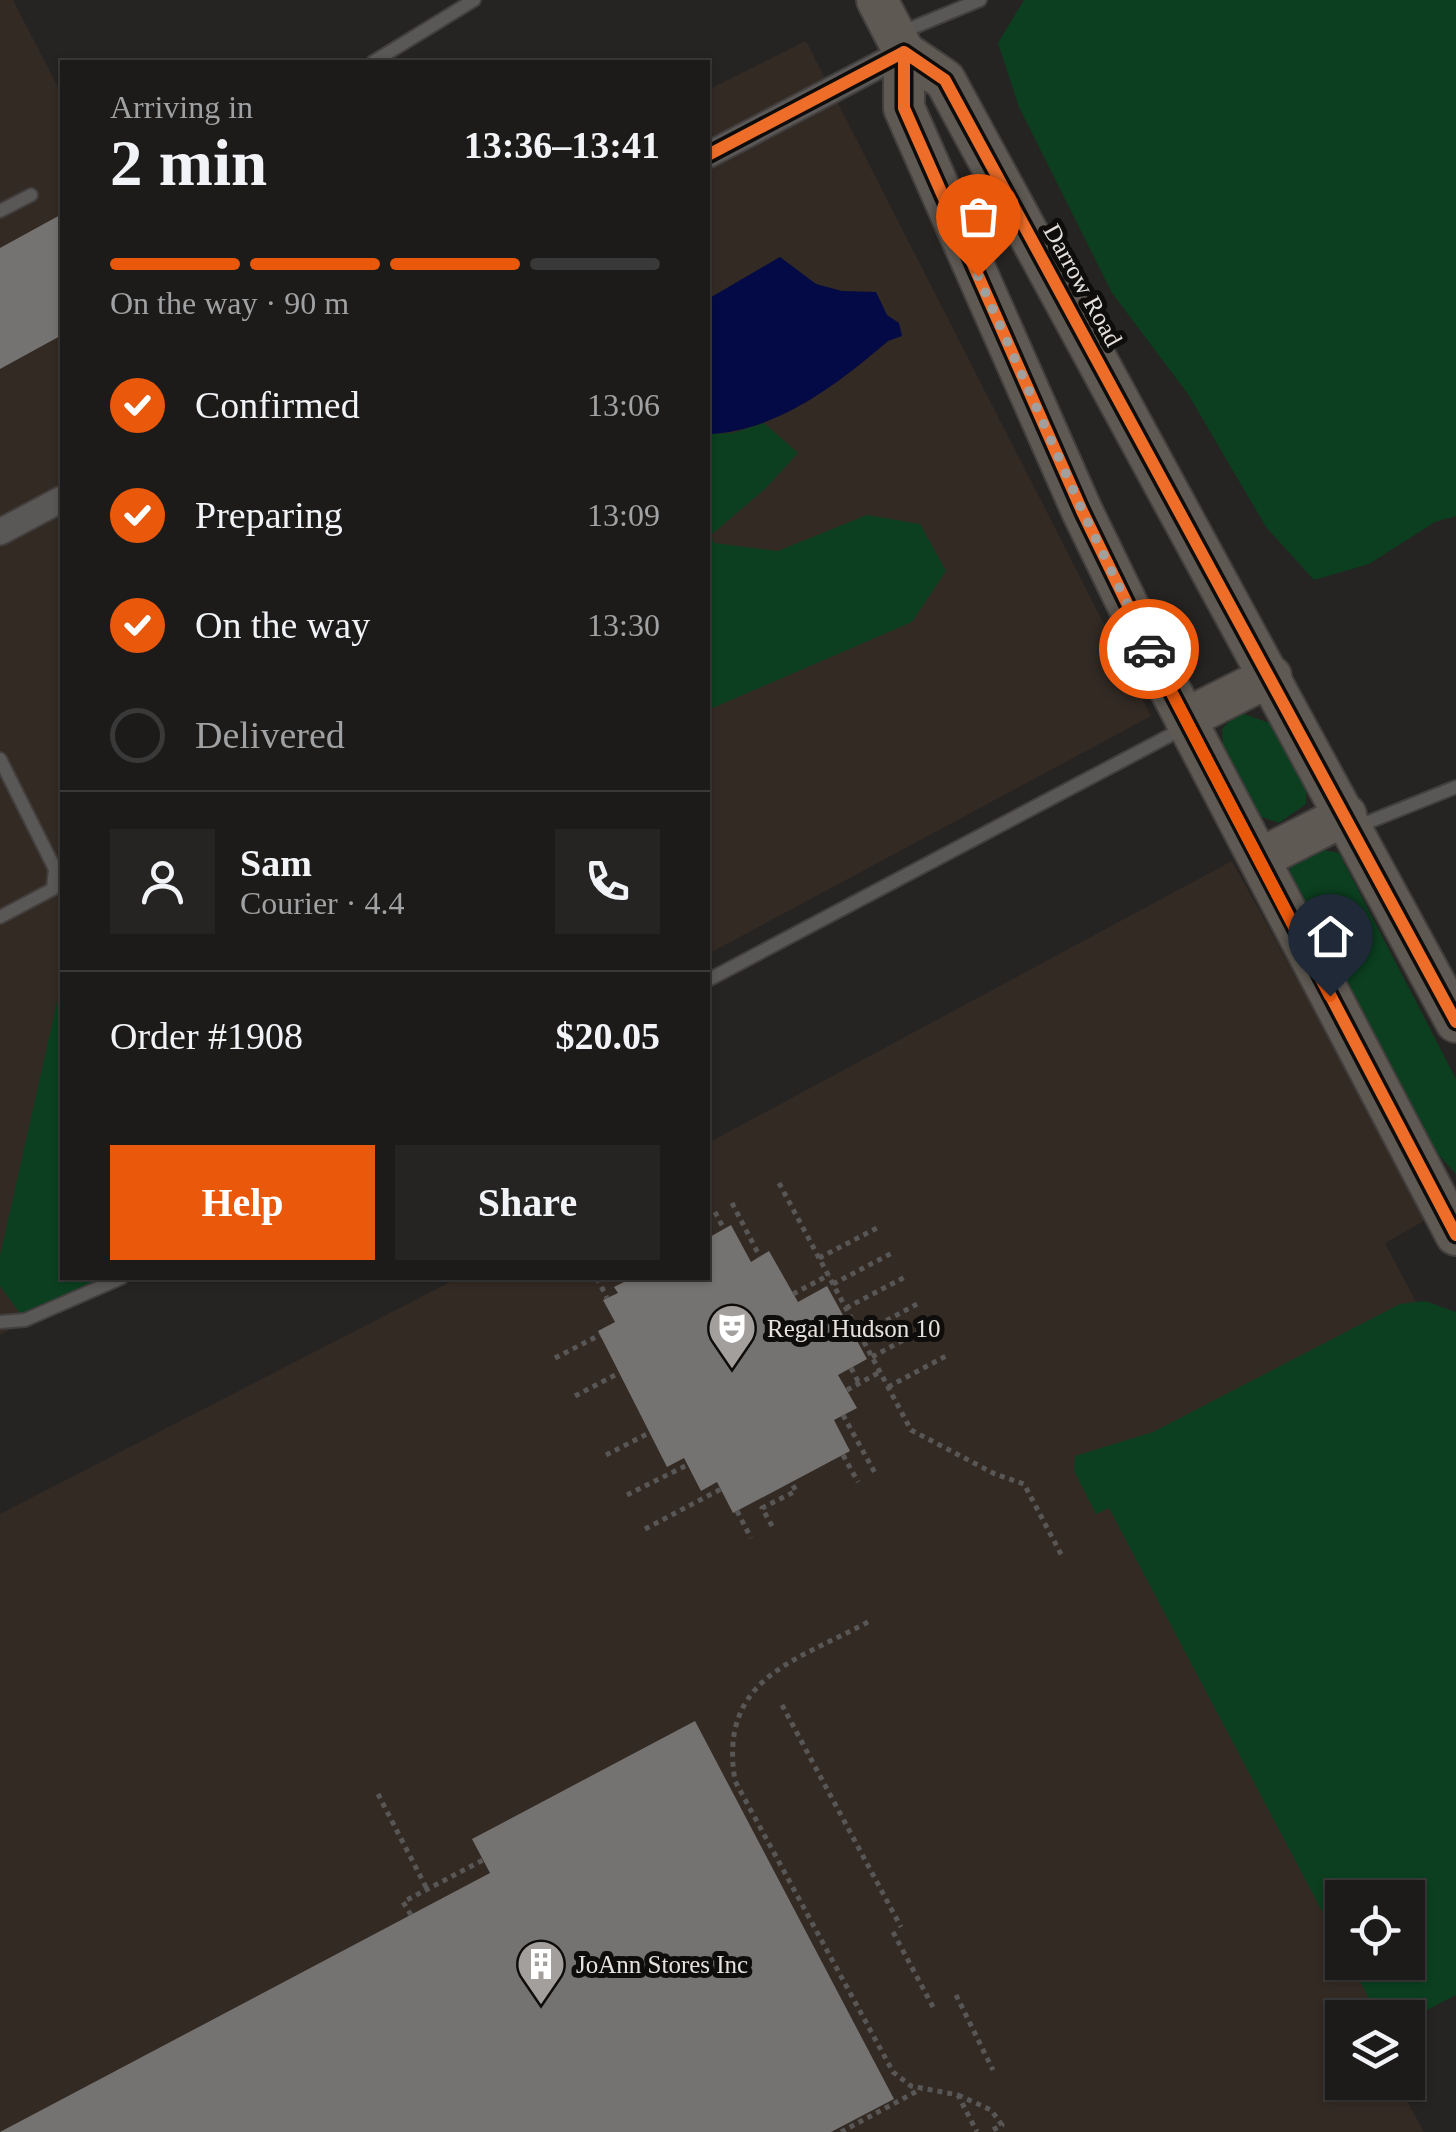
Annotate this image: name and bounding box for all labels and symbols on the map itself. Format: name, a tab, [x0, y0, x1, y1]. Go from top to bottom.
pin	[936, 174, 1021, 277]
street label: Darrow Road	[1038, 219, 1128, 351]
courier	[1099, 599, 1199, 699]
pin	[1288, 894, 1373, 997]
theatre icon: Regal Hudson 10	[706, 1302, 758, 1370]
place label: Regal Hudson 10	[767, 1315, 941, 1342]
building icon: JoAnn Stores Inc	[515, 1938, 567, 2006]
place label: JoAnn Stores Inc	[576, 1951, 748, 1978]

